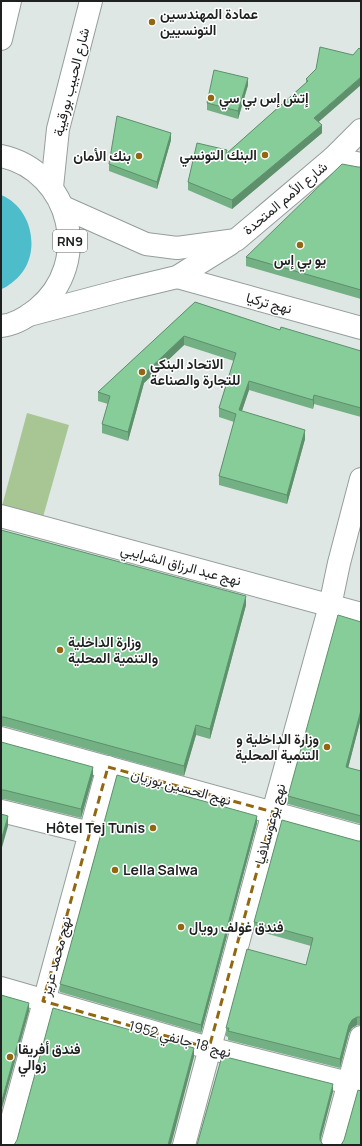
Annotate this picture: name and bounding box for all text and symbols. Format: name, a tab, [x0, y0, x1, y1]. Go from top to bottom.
place label: عمادة المهندسين التونسيين	[160, 4, 258, 39]
marker: عمادة المهندسين التونسيين	[147, 17, 157, 27]
street label: شارع الحبيب بورقيبة	[48, 26, 95, 139]
place label: إتش إس بي سي	[219, 88, 309, 110]
marker: إتش إس بي سي	[206, 93, 216, 103]
place label: البنك التونسي	[180, 145, 257, 167]
place label: بنك الأمان	[73, 146, 131, 165]
marker: البنك التونسي	[260, 150, 270, 160]
marker: بنك الأمان	[134, 151, 144, 161]
street label: شارع الأمم المتحدة	[238, 157, 332, 240]
road number: RN9	[53, 230, 87, 252]
marker: يو بي إس	[295, 240, 305, 250]
place label: يو بي إس	[274, 250, 326, 272]
street label: نهج تركيا	[244, 287, 294, 320]
place label: الاتحاد البنكي للتجارة والصناعة	[150, 354, 241, 389]
marker: الاتحاد البنكي للتجارة والصناعة	[137, 367, 147, 377]
street label: نهج عبد الرزاق الشرايبي	[118, 539, 244, 593]
place label: وزارة الداخلية والتنمية المحلية	[68, 632, 158, 667]
marker: وزارة الداخلية والتنمية المحلية	[55, 645, 65, 655]
place label: وزارة الداخلية و التنمية المحلية	[235, 729, 319, 764]
marker: وزارة الداخلية و التنمية المحلية	[322, 742, 332, 752]
street label: نهج الحسين بوزيان	[128, 764, 233, 811]
street label: نهج يوغوسلافيا	[250, 781, 291, 867]
place label: Hôtel Tej Tunis	[46, 818, 145, 837]
marker: Hôtel Tej Tunis	[148, 823, 158, 833]
place label: Lella Salwa	[123, 860, 198, 879]
marker: Lella Salwa	[110, 865, 120, 875]
street label: نهج محمد عزيز	[36, 914, 77, 999]
place label: فندق غولف رويال	[189, 917, 284, 936]
marker: فندق غولف رويال	[176, 922, 186, 932]
street label: نهج 18 جانفي 1952	[126, 1016, 234, 1064]
place label: فندق أفريقا زوالي	[18, 1039, 81, 1077]
marker: فندق أفريقا زوالي	[5, 1052, 15, 1062]

